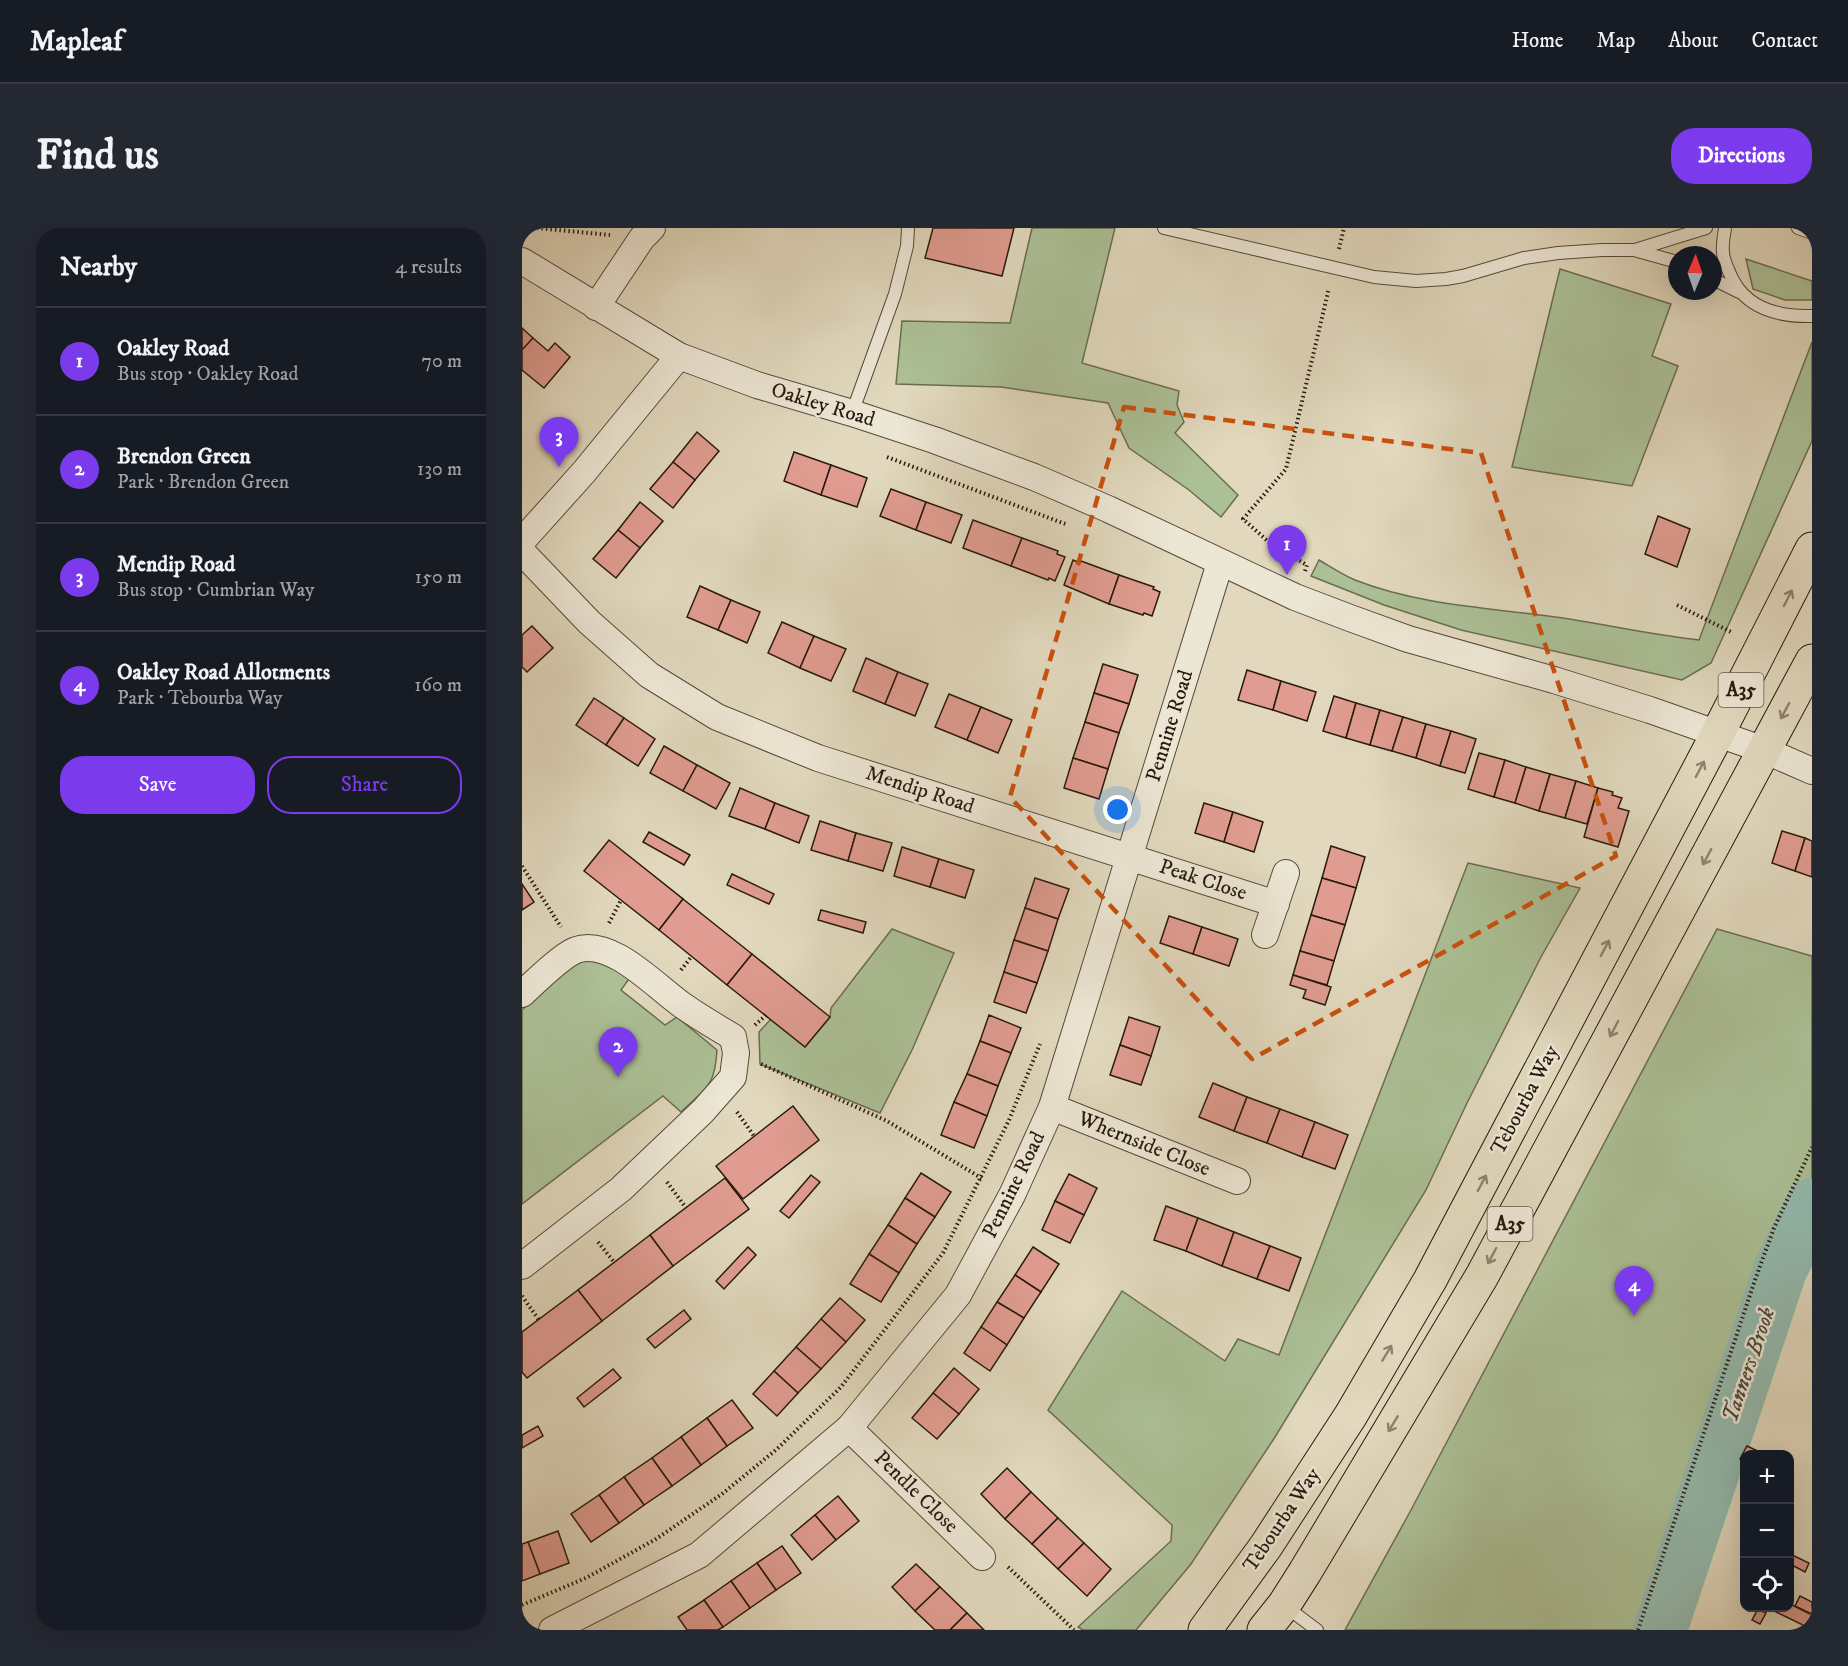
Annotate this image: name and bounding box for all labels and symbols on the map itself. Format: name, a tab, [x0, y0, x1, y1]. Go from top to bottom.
north arrow	[1668, 246, 1722, 300]
street label: Oakley Road	[768, 377, 879, 433]
pin: 3	[540, 418, 579, 467]
pin: 1	[1268, 526, 1306, 575]
one-way arrow	[1782, 589, 1794, 607]
street label: Pennine Road	[1141, 666, 1199, 785]
road number: A35	[1718, 673, 1764, 707]
one-way arrow	[1779, 702, 1790, 720]
street label: Mendip Road	[862, 760, 978, 820]
one-way arrow	[1694, 760, 1706, 778]
your location	[1103, 795, 1132, 824]
one-way arrow	[1701, 848, 1713, 865]
street label: Peak Close	[1156, 854, 1250, 906]
one-way arrow	[1600, 939, 1612, 957]
one-way arrow	[1608, 1020, 1620, 1037]
pin: 2	[598, 1028, 638, 1077]
street label: Tebourba Way	[1485, 1040, 1565, 1159]
street label: Whernside Close	[1073, 1105, 1214, 1182]
street label: Pennine Road	[977, 1127, 1051, 1243]
one-way arrow	[1477, 1174, 1488, 1192]
road number: A35	[1488, 1207, 1532, 1241]
one-way arrow	[1486, 1247, 1498, 1264]
pin: 4	[1614, 1266, 1654, 1316]
water label: Tanners Brook	[1717, 1303, 1781, 1426]
one-way arrow	[1382, 1345, 1394, 1362]
one-way arrow	[1387, 1415, 1399, 1432]
street label: Pendle Close	[868, 1445, 964, 1539]
street label: Tebourba Way	[1238, 1462, 1327, 1577]

